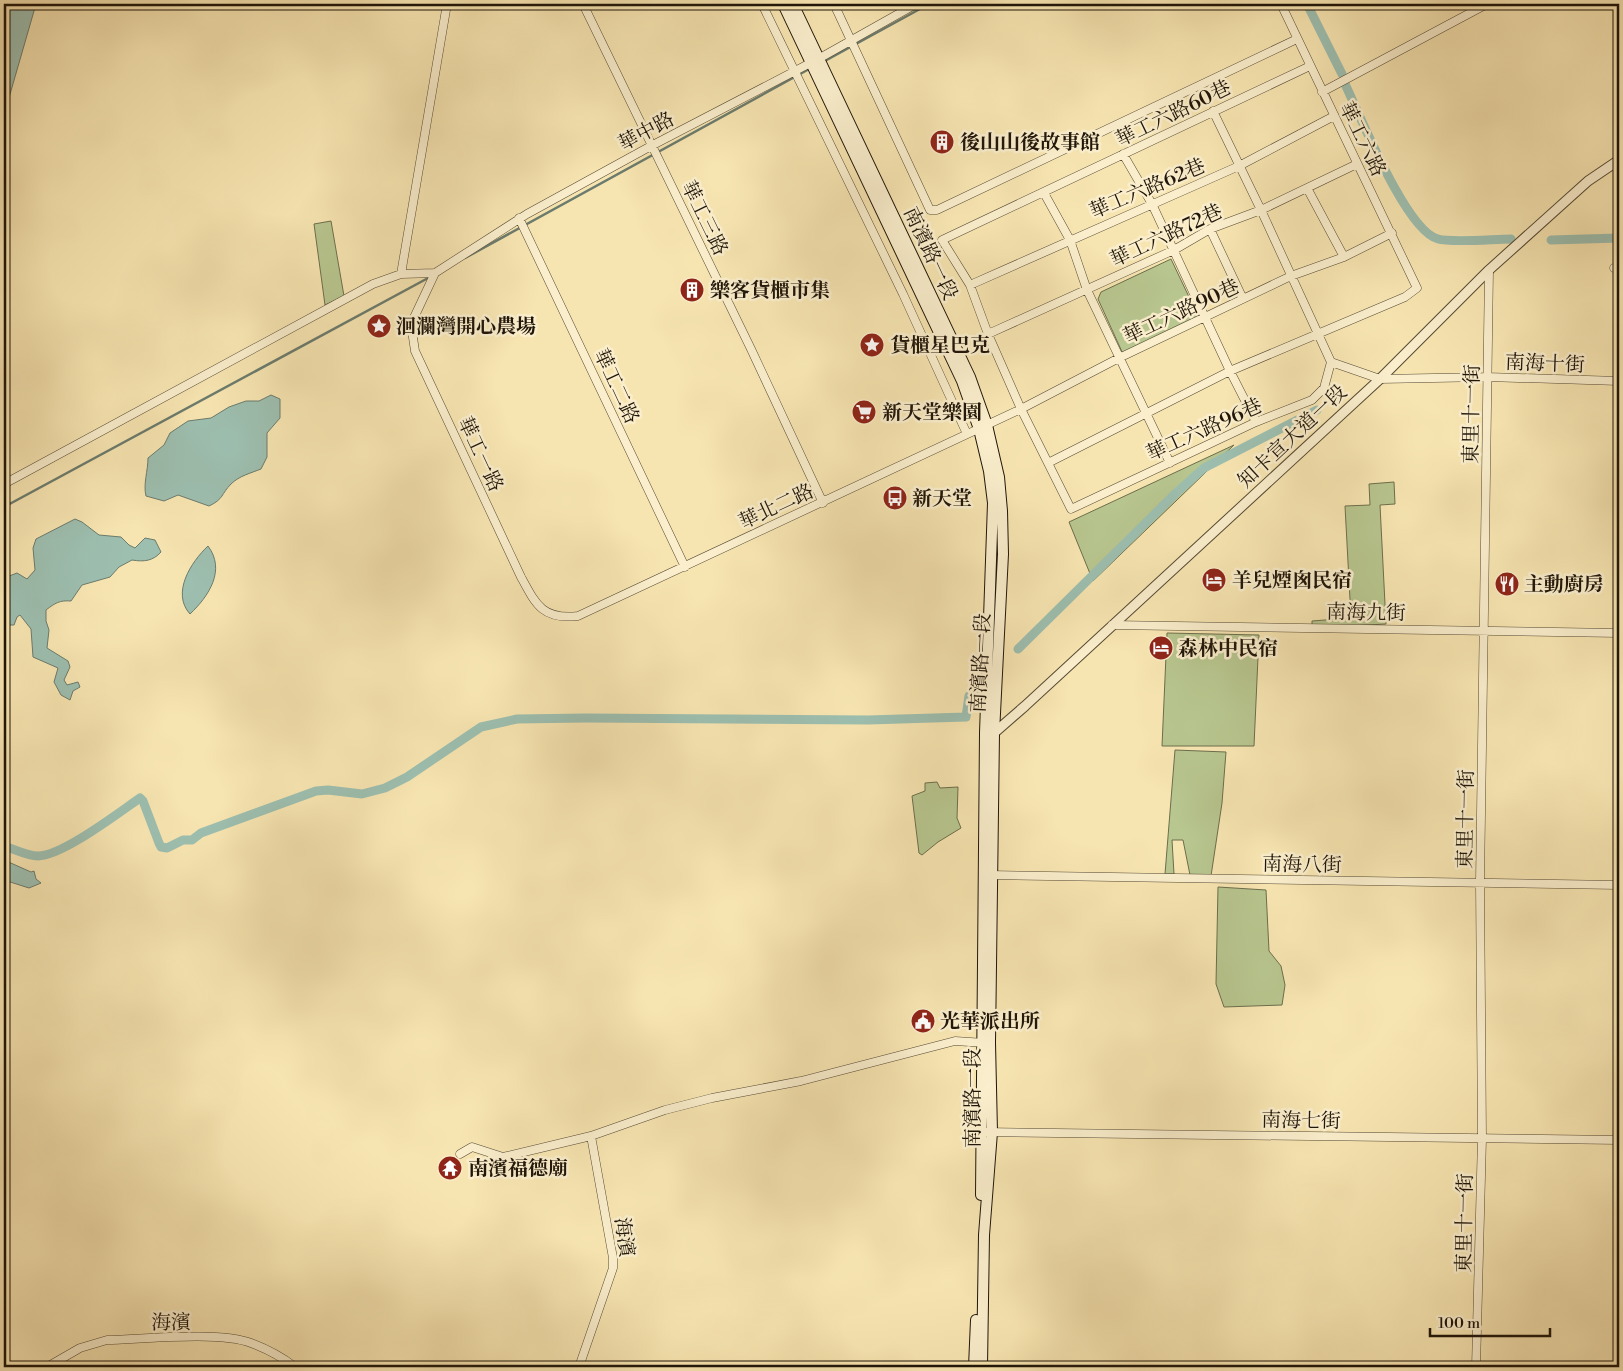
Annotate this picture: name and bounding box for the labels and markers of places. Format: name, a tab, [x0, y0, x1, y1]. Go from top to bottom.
building icon: 後山山後故事館	[929, 129, 955, 155]
place label: 後山山後故事館	[960, 131, 1100, 156]
building icon: 樂客貨櫃市集	[679, 277, 705, 303]
place label: 樂客貨櫃市集	[710, 279, 830, 304]
place icon: 洄瀾灣開心農場	[366, 313, 392, 339]
place label: 洄瀾灣開心農場	[396, 315, 536, 340]
place icon: 貨櫃星巴克	[859, 332, 885, 358]
place label: 貨櫃星巴克	[890, 334, 990, 359]
supermarket icon: 新天堂樂園	[851, 399, 877, 425]
place label: 新天堂樂園	[882, 401, 982, 426]
bus stop icon: 新天堂	[882, 485, 908, 511]
place label: 新天堂	[912, 487, 972, 512]
hotel icon: 羊兒煙囪民宿	[1201, 567, 1227, 593]
place label: 羊兒煙囪民宿	[1232, 569, 1352, 594]
restaurant icon: 主動廚房	[1494, 571, 1520, 597]
place label: 主動廚房	[1524, 573, 1604, 598]
hotel icon: 森林中民宿	[1148, 635, 1174, 661]
place label: 森林中民宿	[1178, 637, 1278, 662]
public building icon: 光華派出所	[910, 1008, 936, 1034]
place label: 光華派出所	[940, 1010, 1040, 1035]
temple icon: 南濱福德廟	[437, 1155, 463, 1181]
place label: 南濱福德廟	[468, 1157, 568, 1182]

